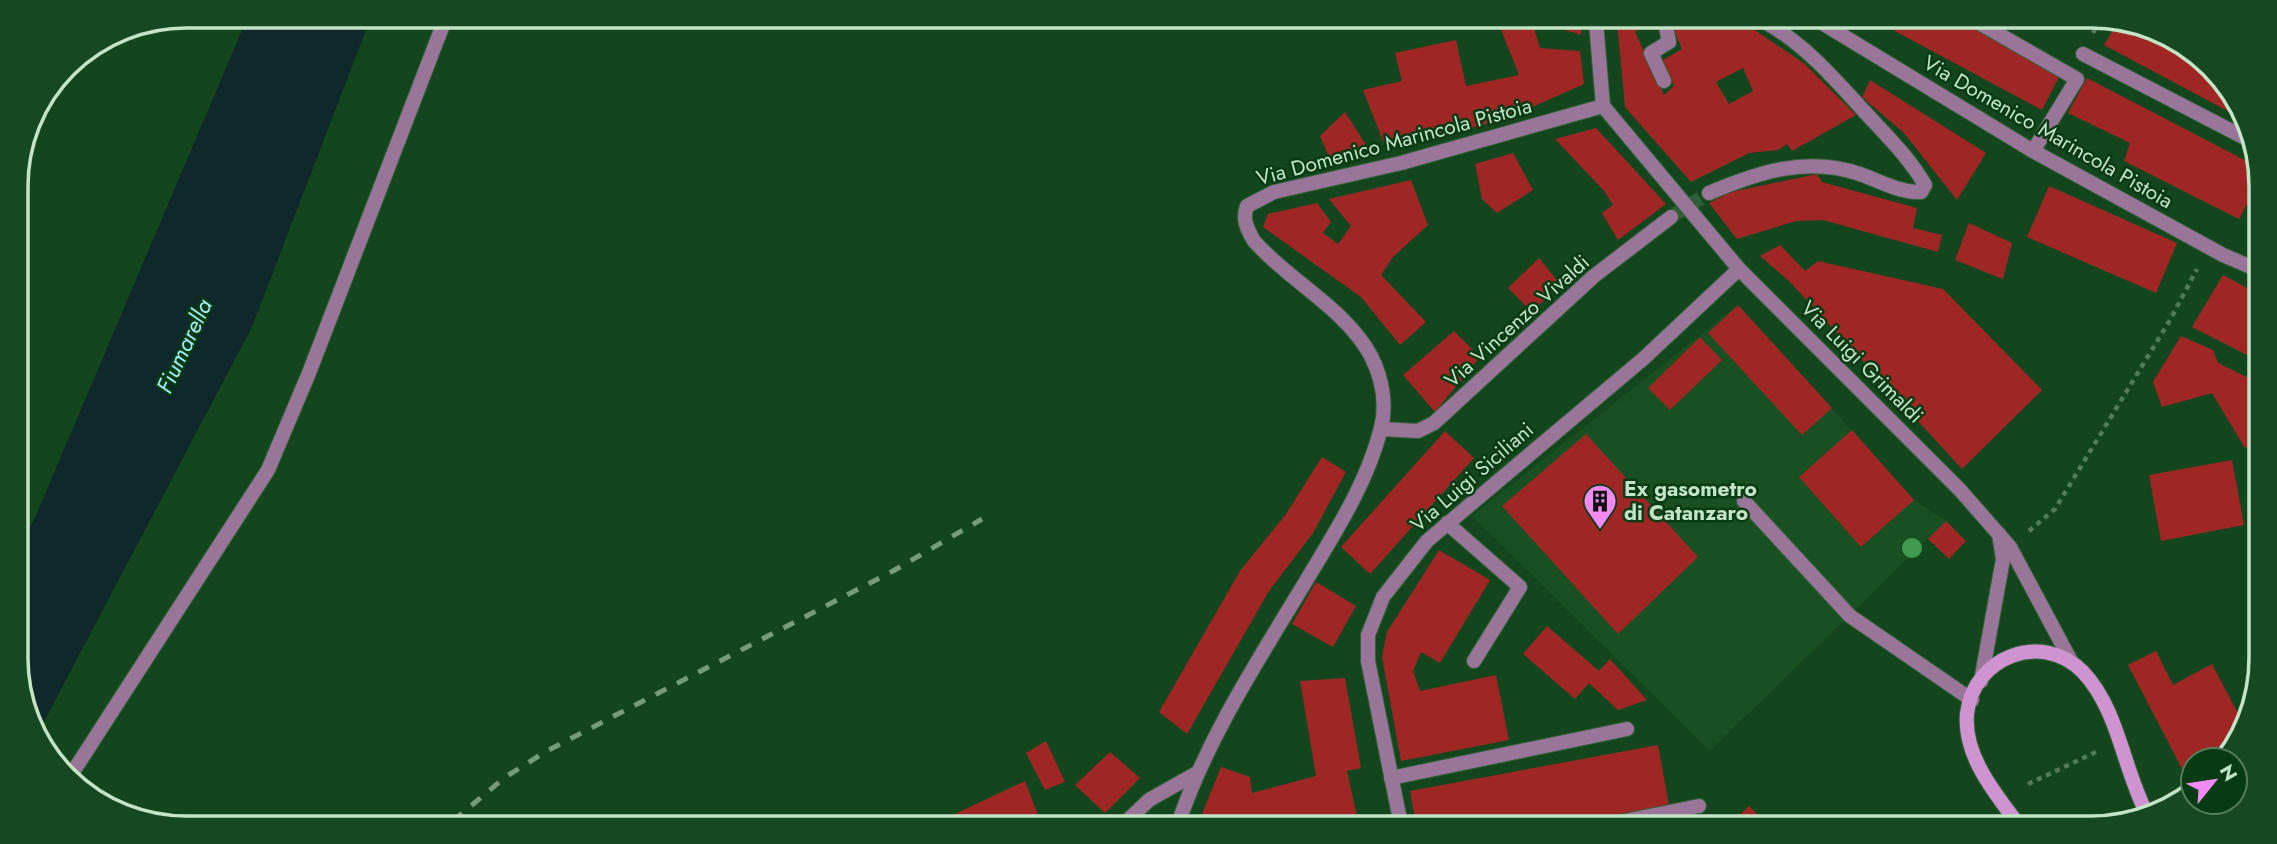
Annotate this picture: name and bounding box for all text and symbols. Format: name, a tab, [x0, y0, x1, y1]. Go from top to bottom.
street label: Via Domenico Marincola Pistoia	[1918, 48, 2178, 216]
street label: Via Domenico Marincola Pistoia	[1253, 91, 1535, 193]
street label: Via Vincenzo Vivaldi	[1438, 248, 1596, 394]
water label: Fiumarella	[147, 293, 221, 399]
street label: Via Luigi Grimaldi	[1794, 294, 1930, 430]
street label: Via Luigi Siciliani	[1404, 415, 1540, 539]
place label: Ex gasometro di Catanzaro	[1624, 474, 1757, 528]
building icon: Ex gasometro di Catanzaro	[1581, 482, 1619, 531]
north arrow	[2179, 746, 2249, 816]
text: N	[2213, 759, 2244, 786]

